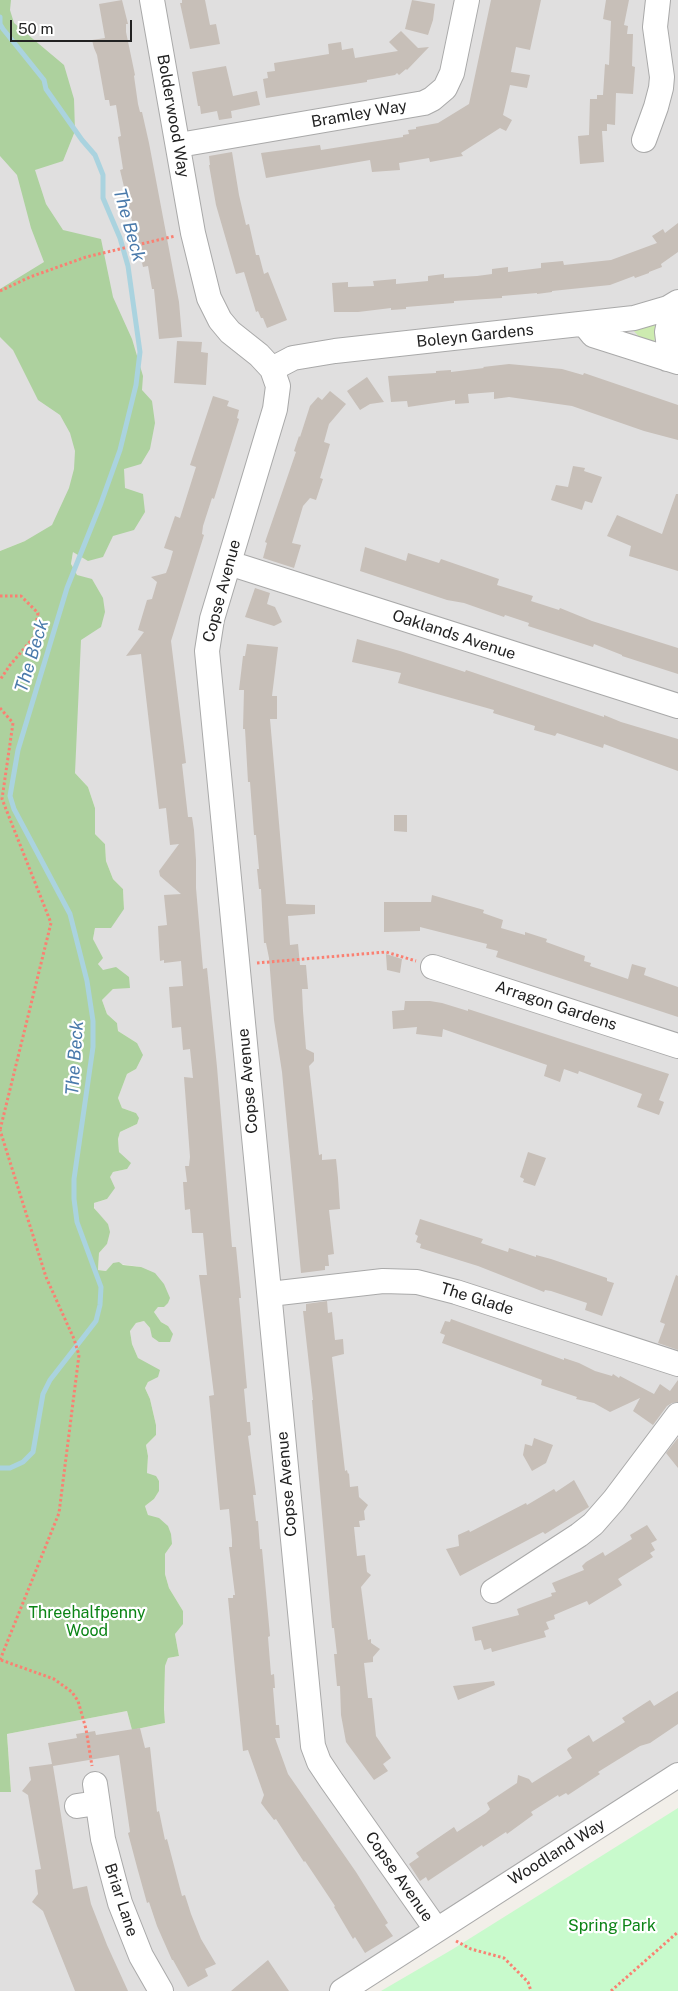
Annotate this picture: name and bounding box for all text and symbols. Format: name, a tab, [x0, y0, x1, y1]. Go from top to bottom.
scale bar	[12, 10, 135, 42]
text: 50 m	[18, 20, 53, 37]
street label: Bolderwood Way	[153, 53, 193, 179]
street label: Bramley Way	[310, 96, 408, 132]
water label: The Beck	[108, 186, 150, 264]
street label: Boleyn Gardens	[416, 320, 534, 352]
street label: Copse Avenue	[199, 538, 245, 644]
street label: Oaklands Avenue	[390, 606, 518, 664]
water label: The Beck	[11, 617, 53, 695]
street label: Arragon Gardens	[493, 977, 619, 1035]
water label: The Beck	[62, 1020, 88, 1096]
street label: Copse Avenue	[234, 1028, 262, 1134]
street label: The Glade	[438, 1279, 516, 1319]
street label: Copse Avenue	[273, 1431, 301, 1537]
park label: Threehalfpenny Wood	[28, 1603, 146, 1641]
street label: Woodland Way	[505, 1815, 609, 1889]
street label: Copse Avenue	[361, 1828, 437, 1926]
street label: Briar Lane	[100, 1861, 142, 1939]
park label: Spring Park	[568, 1916, 656, 1936]

